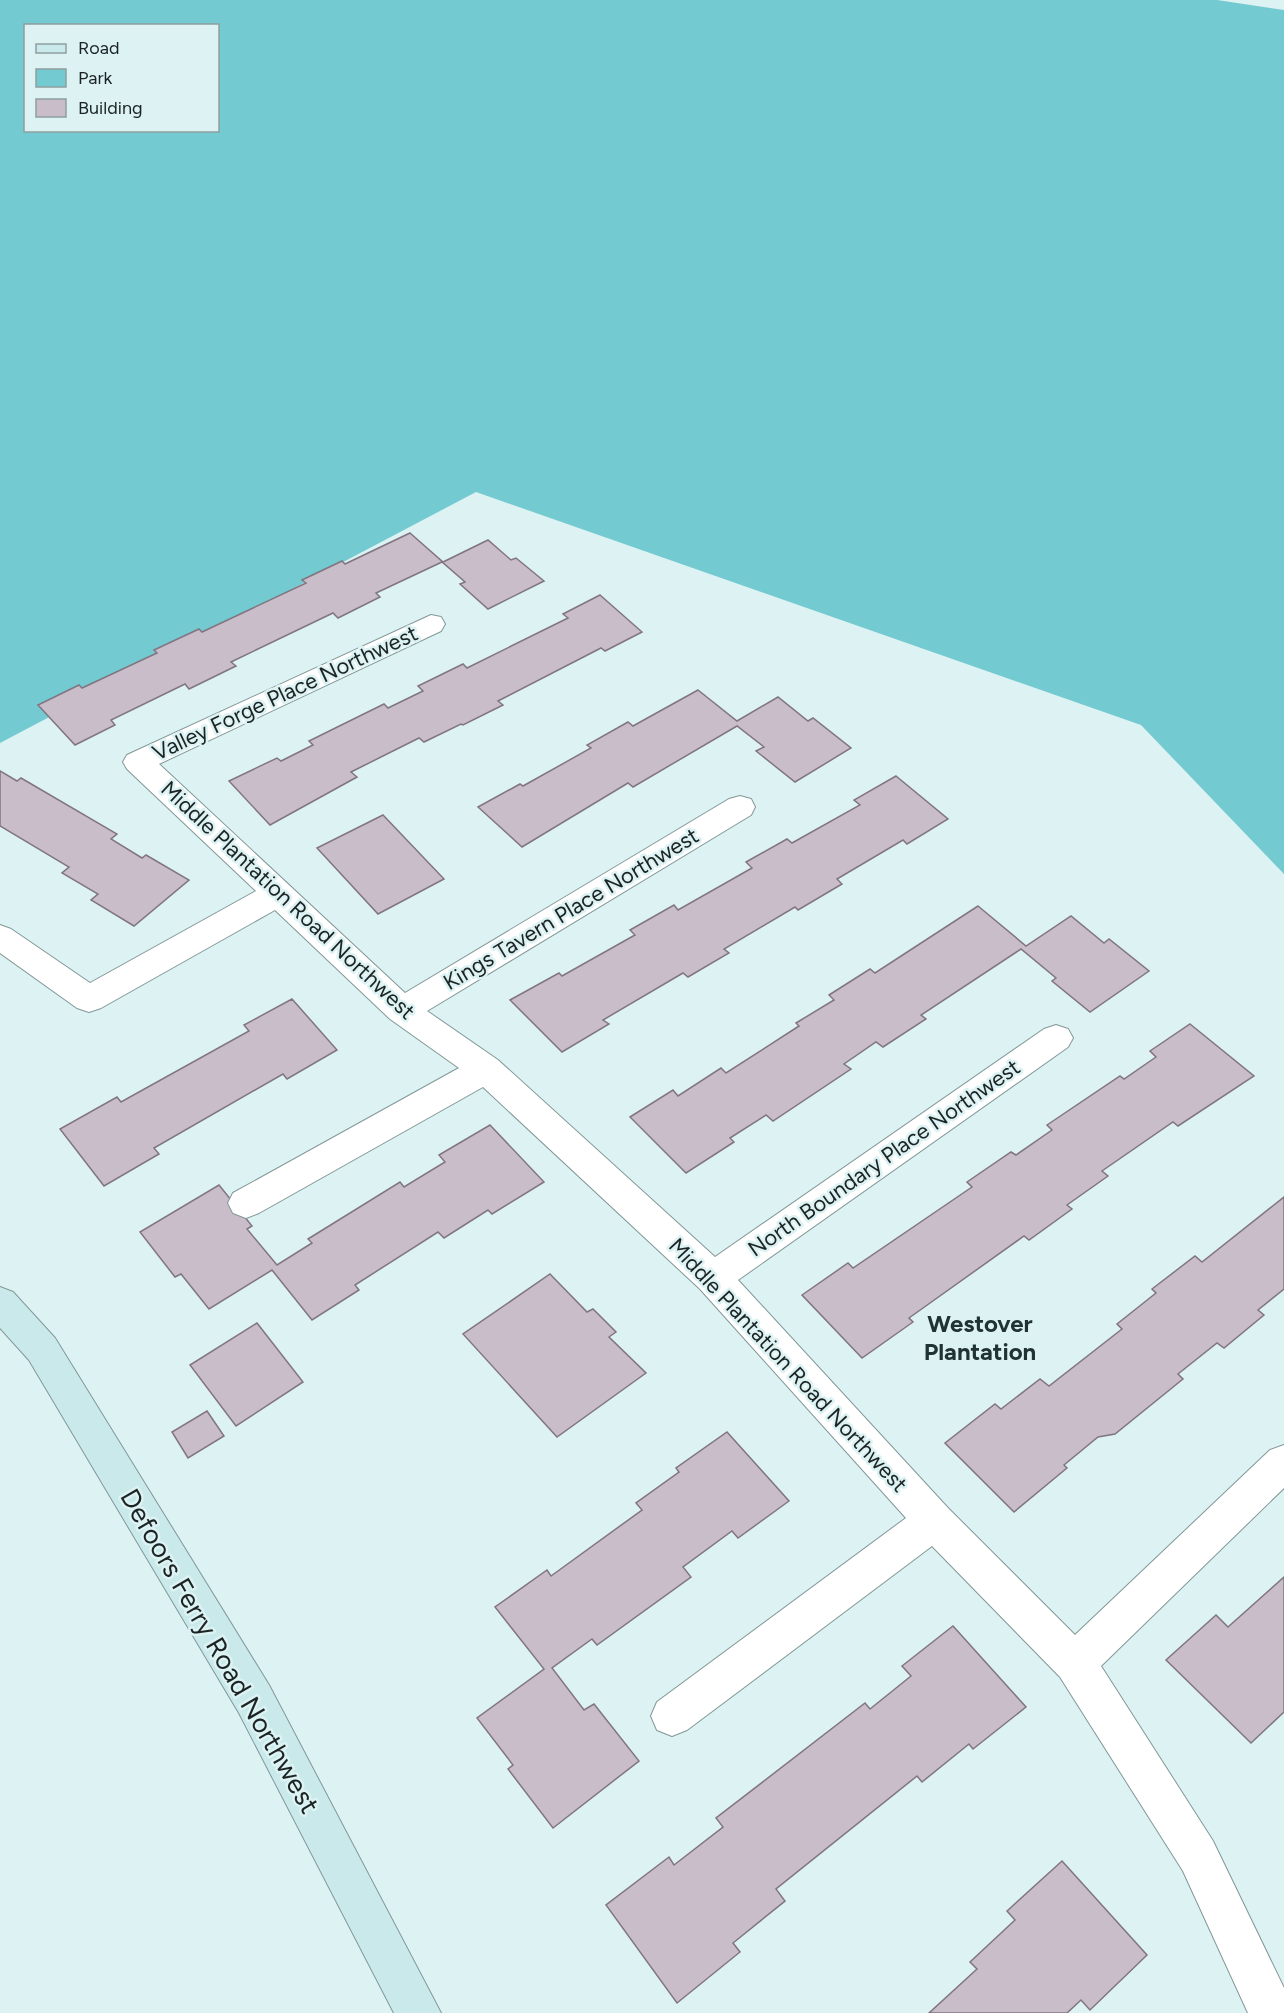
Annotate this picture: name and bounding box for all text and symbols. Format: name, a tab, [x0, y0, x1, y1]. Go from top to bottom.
legend	[24, 24, 219, 132]
text: Road	[78, 37, 119, 59]
text: Park	[78, 67, 113, 89]
text: Building	[78, 97, 143, 119]
street label: Valley Forge Place Northwest	[148, 620, 422, 766]
street label: Middle Plantation Road Northwest	[155, 775, 421, 1025]
street label: Kings Tavern Place Northwest	[438, 822, 704, 996]
street label: North Boundary Place Northwest	[743, 1053, 1025, 1263]
street label: Middle Plantation Road Northwest	[663, 1232, 913, 1498]
district label: Westover Plantation	[924, 1309, 1036, 1366]
street label: Defoors Ferry Road Northwest	[113, 1483, 327, 1819]

